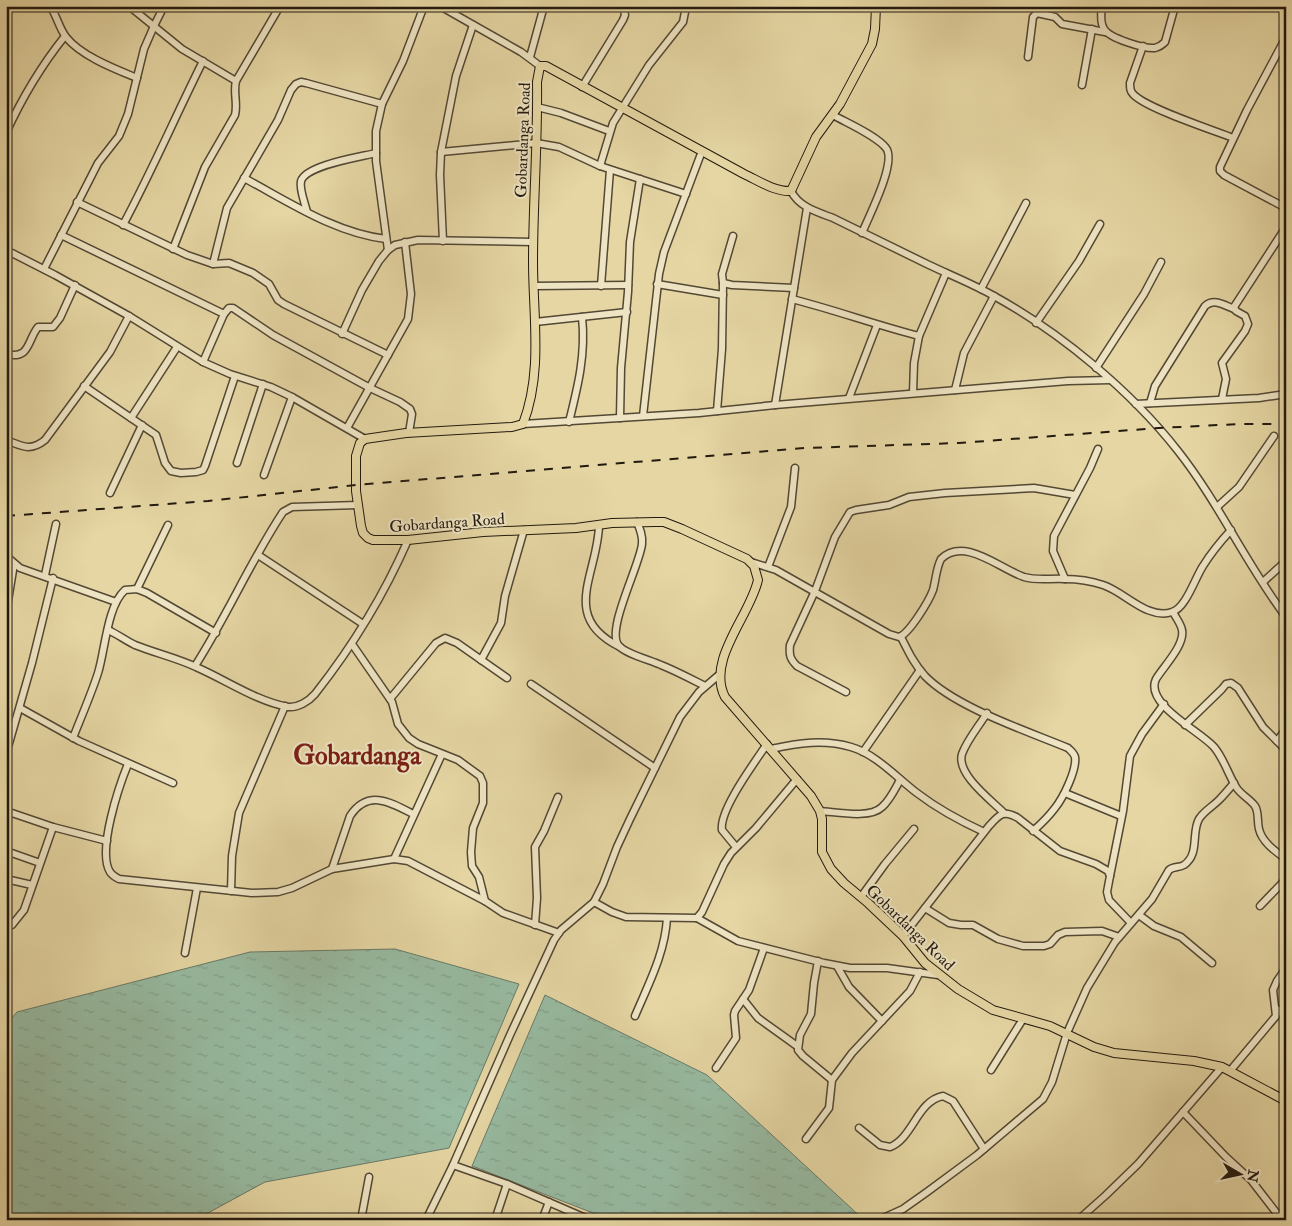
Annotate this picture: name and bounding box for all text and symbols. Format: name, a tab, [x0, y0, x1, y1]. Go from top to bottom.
street label: Gobardanga Road	[511, 82, 535, 198]
street label: Gobardanga Road	[389, 509, 505, 537]
district label: Gobardanga	[293, 740, 422, 773]
street label: Gobardanga Road	[862, 880, 959, 975]
north arrow	[1214, 1148, 1264, 1198]
text: N	[1243, 1167, 1262, 1184]

